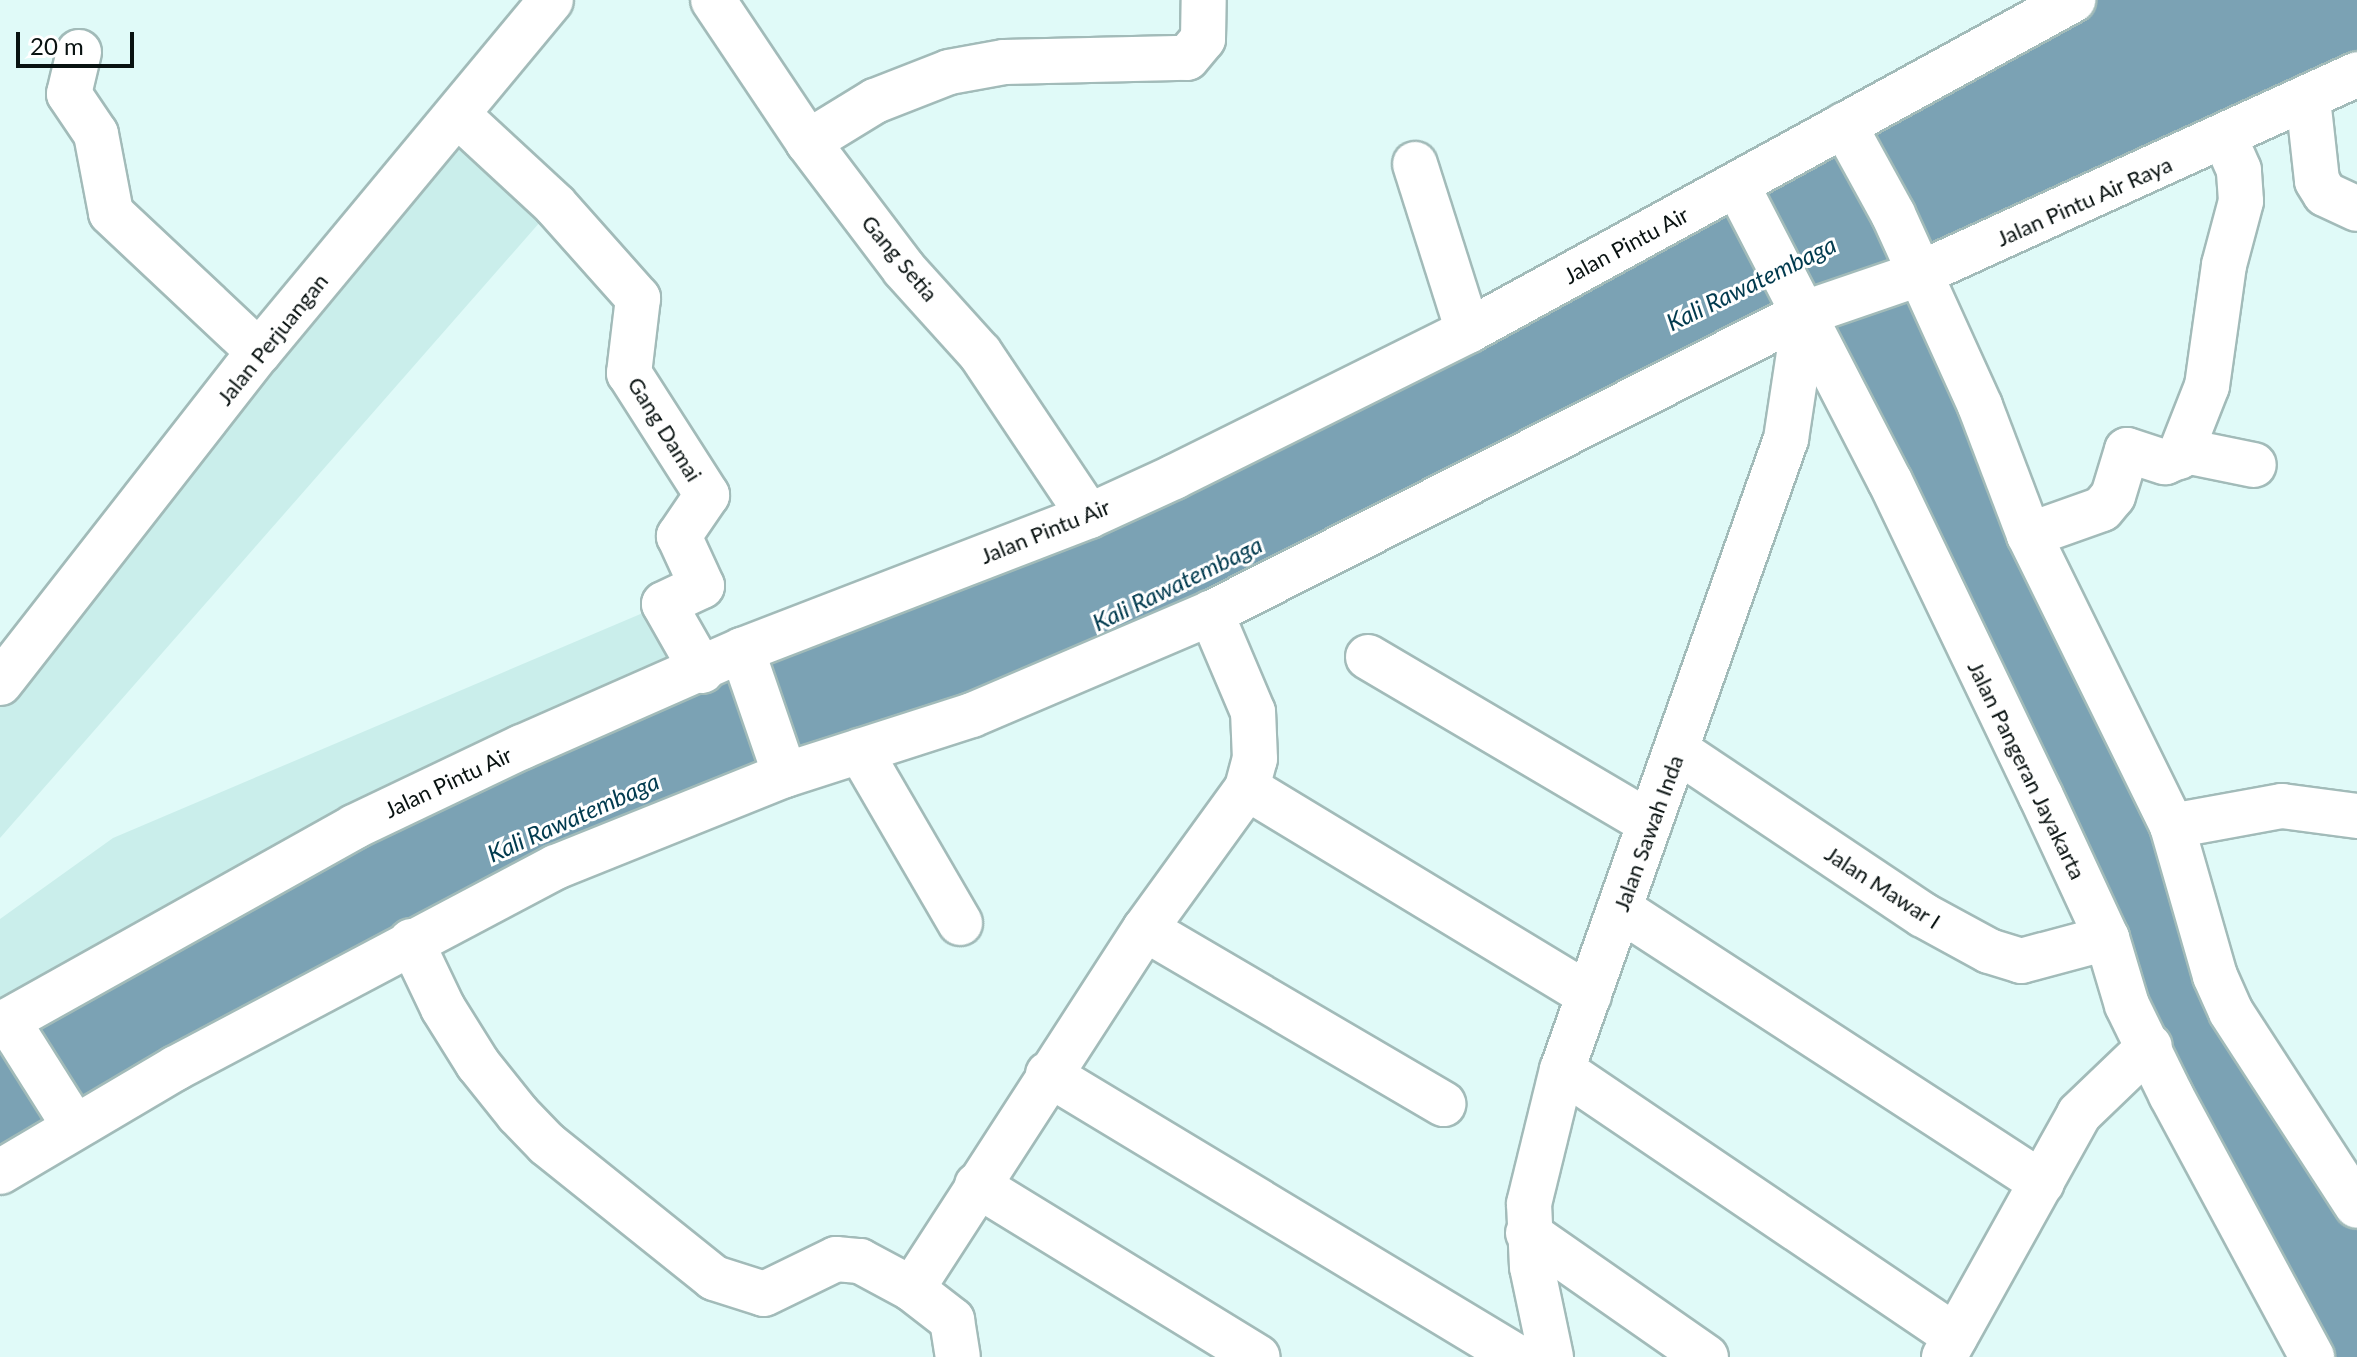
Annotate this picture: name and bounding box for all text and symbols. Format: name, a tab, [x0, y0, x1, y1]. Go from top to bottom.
scale bar	[20, 16, 138, 66]
text: 20 m	[30, 31, 84, 60]
street label: Jalan Pintu Air Raya	[1992, 150, 2176, 252]
street label: Jalan Pintu Air	[1559, 201, 1693, 289]
street label: Gang Setia	[856, 210, 944, 306]
water label: Kali Rawatembaga	[1661, 229, 1841, 337]
street label: Jalan Perjuangan	[211, 268, 333, 410]
street label: Gang Damai	[623, 372, 707, 486]
street label: Jalan Pintu Air	[976, 493, 1114, 569]
water label: Kali Rawatembaga	[1087, 529, 1267, 637]
street label: Jalan Pangeran Jayakarta	[1963, 656, 2091, 884]
street label: Jalan Pintu Air	[380, 741, 516, 823]
street label: Jalan Sawah Inda	[1608, 751, 1688, 915]
water label: Kali Rawatembaga	[483, 766, 663, 868]
street label: Jalan Mawar I	[1820, 840, 1946, 934]

